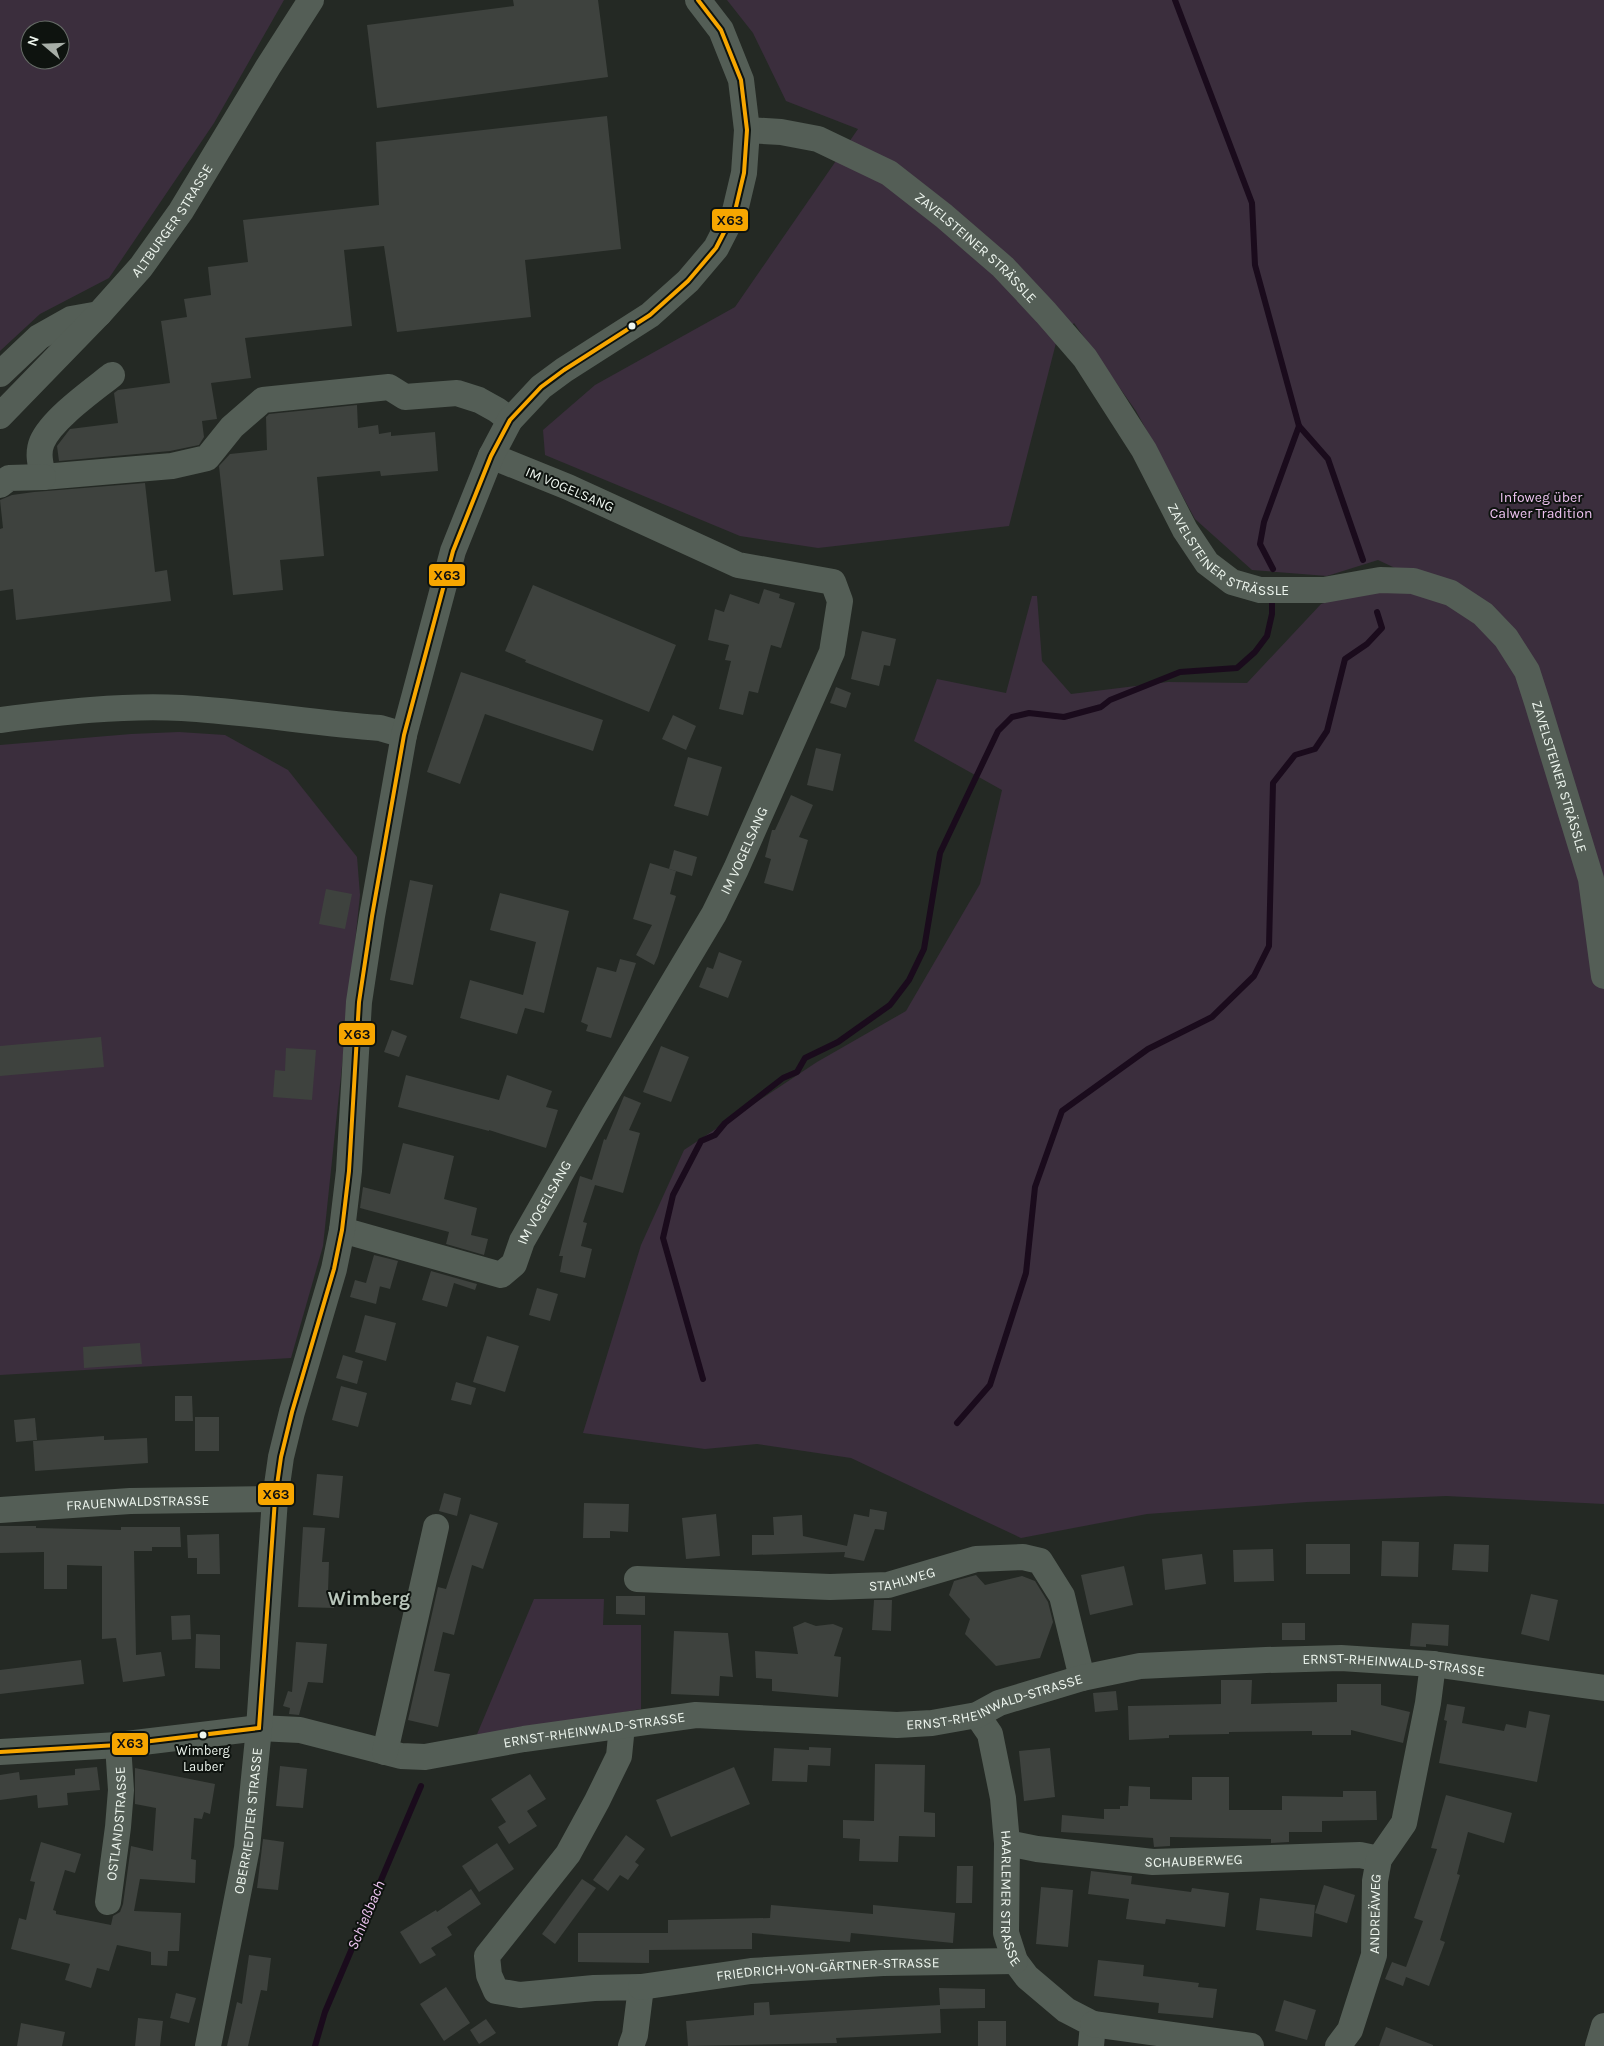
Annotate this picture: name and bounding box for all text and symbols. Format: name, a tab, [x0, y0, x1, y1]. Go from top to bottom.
north arrow	[20, 20, 70, 70]
text: N	[24, 33, 43, 48]
street label: ALTBURGER STRASSE	[128, 161, 216, 281]
street label: ZAVELSTEINER STRÄSSLE	[911, 188, 1040, 307]
line badge: X63	[711, 208, 749, 232]
text: X63	[717, 212, 743, 229]
unlabelled marker	[627, 321, 637, 331]
street label: IM VOGELSANG	[523, 463, 617, 516]
park label: Infoweg über Calwer Tradition	[1490, 489, 1592, 522]
street label: ZAVELSTEINER STRÄSSLE	[1164, 500, 1289, 599]
line badge: X63	[428, 563, 466, 587]
text: X63	[434, 567, 460, 584]
street label: ZAVELSTEINER STRÄSSLE	[1528, 698, 1590, 855]
street label: IM VOGELSANG	[717, 804, 771, 897]
line badge: X63	[338, 1022, 376, 1046]
text: X63	[344, 1026, 370, 1043]
street label: IM VOGELSANG	[513, 1157, 575, 1247]
line badge: X63	[257, 1482, 295, 1506]
text: X63	[263, 1486, 289, 1503]
street label: FRAUENWALDSTRASSE	[66, 1492, 210, 1514]
street label: STAHLWEG	[869, 1564, 937, 1595]
district label: Wimberg	[328, 1588, 410, 1610]
street label: ERNST-RHEINWALD-STRASSE	[1302, 1650, 1486, 1680]
street label: ERNST-RHEINWALD-STRASSE	[906, 1670, 1085, 1733]
street label: ERNST-RHEINWALD-STRASSE	[502, 1709, 686, 1752]
marker: Wimberg Lauber	[198, 1730, 208, 1740]
line badge: X63	[111, 1732, 149, 1756]
text: X63	[117, 1735, 143, 1752]
place label: Wimberg Lauber	[176, 1743, 231, 1774]
street label: OBERRIEDTER STRASSE	[230, 1747, 266, 1895]
street label: OSTLANDSTRASSE	[103, 1766, 130, 1882]
street label: HAARLEMER STRASSE	[997, 1829, 1024, 1970]
street label: SCHAUBERWEG	[1144, 1851, 1243, 1871]
street label: ANDREÄWEG	[1366, 1872, 1385, 1954]
water label: Schießbach	[343, 1878, 389, 1952]
street label: FRIEDRICH-VON-GÄRTNER-STRASSE	[715, 1954, 940, 1985]

